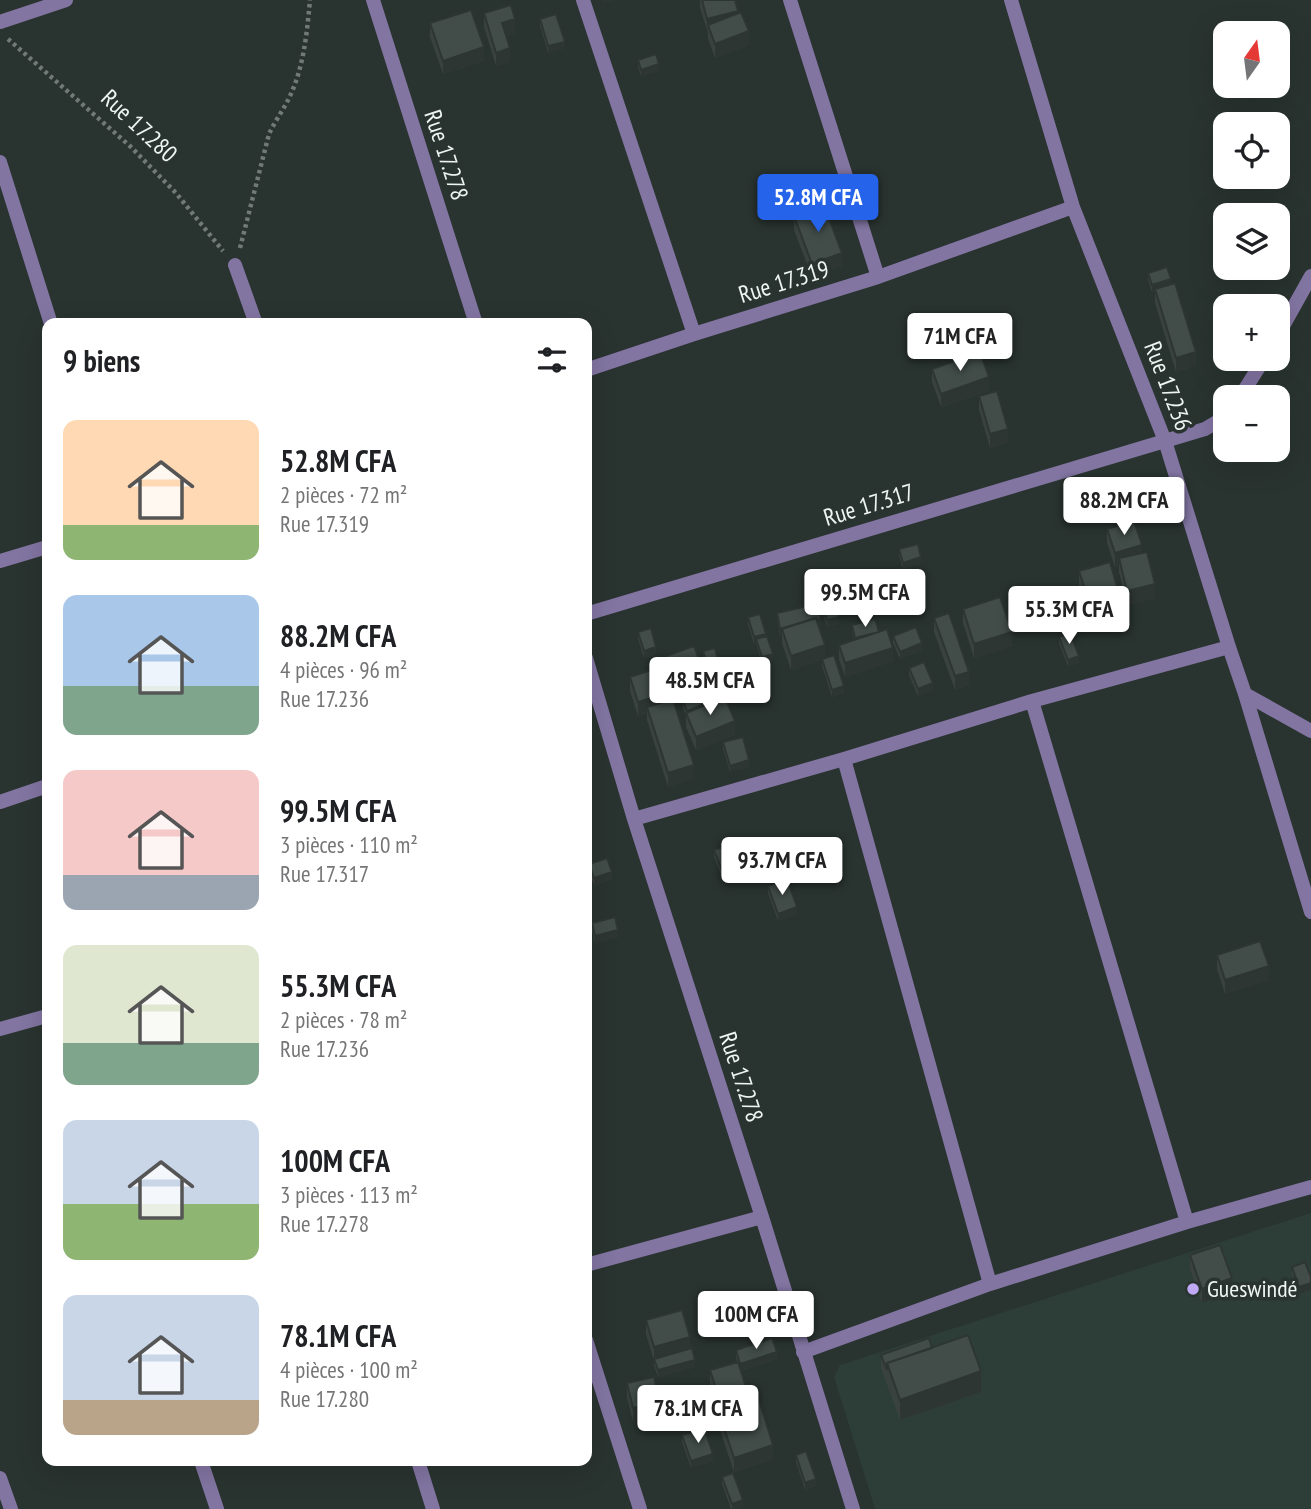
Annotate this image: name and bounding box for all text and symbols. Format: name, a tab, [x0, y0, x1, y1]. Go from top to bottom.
north arrow	[1213, 21, 1290, 98]
map controls	[1213, 21, 1290, 462]
street label: Rue 17.280	[95, 83, 184, 169]
street label: Rue 17.278	[417, 106, 476, 204]
button: locate	[1213, 112, 1290, 189]
pin: 52.8M CFA	[738, 174, 898, 234]
text: 52.8M CFA	[773, 182, 863, 211]
button: layers	[1213, 203, 1290, 280]
street label: Rue 17.319	[735, 253, 833, 310]
button: +	[1213, 294, 1290, 371]
pin: 71M CFA	[895, 314, 1025, 373]
text: 71M CFA	[923, 321, 997, 350]
street label: Rue 17.236	[1137, 337, 1200, 435]
text: 9 biens	[63, 341, 140, 380]
icon: filters	[533, 341, 571, 379]
button: −	[1213, 385, 1290, 462]
text: 52.8M CFA	[280, 441, 396, 480]
icon: home	[119, 448, 203, 532]
street label: Rue 17.317	[820, 476, 918, 533]
pin: 88.2M CFA	[1044, 477, 1204, 537]
text: 2 pièces · 72 m²	[280, 480, 407, 509]
text: 88.2M CFA	[1079, 485, 1169, 514]
text: Rue 17.319	[280, 509, 369, 538]
pin: 99.5M CFA	[785, 570, 945, 629]
text: 99.5M CFA	[820, 577, 910, 606]
pin: 55.3M CFA	[989, 586, 1149, 646]
text: 55.3M CFA	[1024, 594, 1114, 623]
text: 88.2M CFA	[280, 616, 396, 655]
icon: home	[119, 623, 203, 707]
text: 4 pièces · 96 m²	[280, 655, 407, 684]
pin: 48.5M CFA	[630, 658, 790, 717]
text: 48.5M CFA	[665, 665, 755, 694]
text: Rue 17.236	[280, 684, 369, 713]
text: 99.5M CFA	[280, 791, 396, 830]
icon: home	[119, 798, 203, 882]
text: 3 pièces · 110 m²	[280, 830, 418, 859]
pin: 93.7M CFA	[702, 838, 862, 897]
text: 93.7M CFA	[737, 845, 827, 874]
text: Rue 17.317	[280, 859, 369, 888]
text: 55.3M CFA	[280, 966, 396, 1005]
icon: home	[119, 973, 203, 1057]
text: 2 pièces · 78 m²	[280, 1005, 407, 1034]
street label: Rue 17.278	[712, 1028, 771, 1126]
text: Rue 17.236	[280, 1034, 369, 1063]
text: 100M CFA	[280, 1141, 390, 1180]
icon: home	[119, 1148, 203, 1232]
text: 3 pièces · 113 m²	[280, 1180, 418, 1209]
text: Rue 17.278	[280, 1209, 369, 1238]
place label: Gueswindé	[1207, 1273, 1297, 1304]
marker: Gueswindé	[1185, 1281, 1201, 1297]
pin: 100M CFA	[684, 1292, 828, 1351]
text: 100M CFA	[714, 1299, 798, 1328]
text: 78.1M CFA	[280, 1316, 396, 1355]
icon: home	[119, 1323, 203, 1407]
text: 4 pièces · 100 m²	[280, 1355, 418, 1384]
text: Rue 17.280	[280, 1384, 369, 1413]
pin: 78.1M CFA	[618, 1386, 778, 1445]
text: 78.1M CFA	[653, 1393, 743, 1422]

